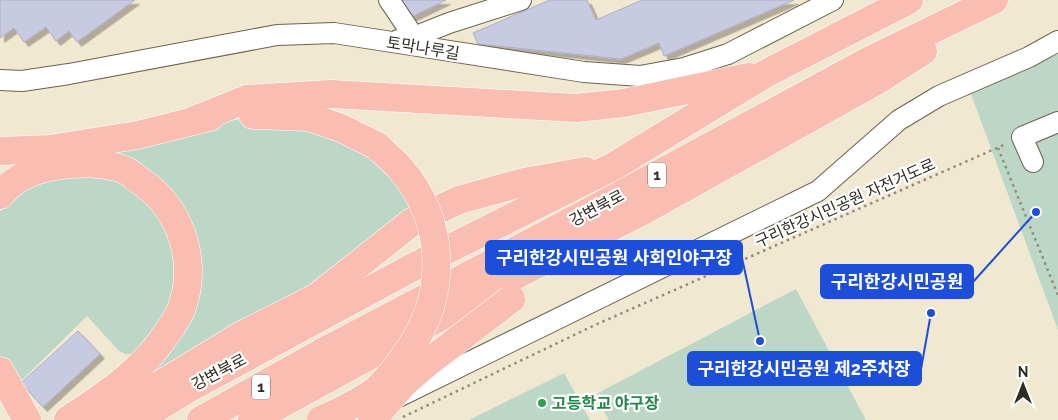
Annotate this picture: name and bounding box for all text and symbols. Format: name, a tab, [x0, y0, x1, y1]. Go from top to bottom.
street label: 토막나루길	[385, 33, 461, 63]
street label: 구리한강시민공원 자전거도로	[752, 154, 938, 251]
road number: 1	[648, 162, 666, 188]
street label: 강변북로	[567, 186, 628, 230]
callout: 구리한강시민공원 사회인야구장	[486, 241, 742, 274]
text: 구리한강시민공원 사회인야구장	[496, 247, 733, 268]
callout: 구리한강시민공원	[821, 265, 973, 298]
text: 구리한강시민공원	[831, 271, 963, 292]
street label: 강변북로	[189, 350, 250, 394]
callout: 구리한강시민공원 제2주차장	[688, 352, 921, 385]
text: 구리한강시민공원 제2주차장	[697, 358, 911, 379]
north arrow	[998, 360, 1048, 410]
text: N	[1018, 364, 1028, 380]
road number: 1	[252, 374, 270, 400]
place label: 고등학교 야구장	[552, 394, 659, 413]
marker: 고등학교 야구장	[536, 397, 548, 409]

